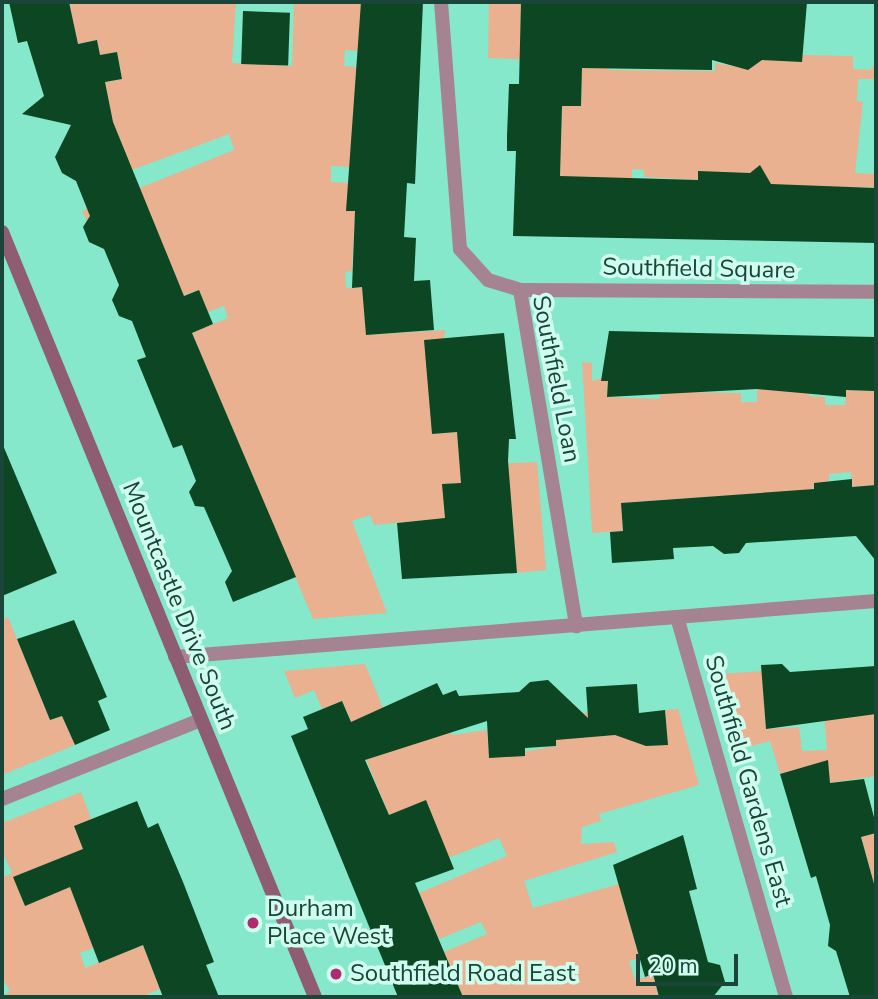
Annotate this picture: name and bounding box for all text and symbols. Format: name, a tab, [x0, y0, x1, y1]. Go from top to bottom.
street label: Southfield Square	[602, 253, 796, 285]
street label: Southfield Loan	[526, 293, 586, 465]
street label: Mountcastle Drive South	[116, 478, 242, 734]
street label: Southfield Gardens East	[698, 652, 798, 910]
place label: Durham Place West	[267, 895, 389, 951]
marker: Durham Place West	[245, 915, 261, 931]
scale bar	[640, 940, 742, 984]
text: 20 m	[649, 952, 698, 980]
place label: Southfield Road East	[350, 960, 575, 988]
marker: Southfield Road East	[328, 966, 344, 982]

